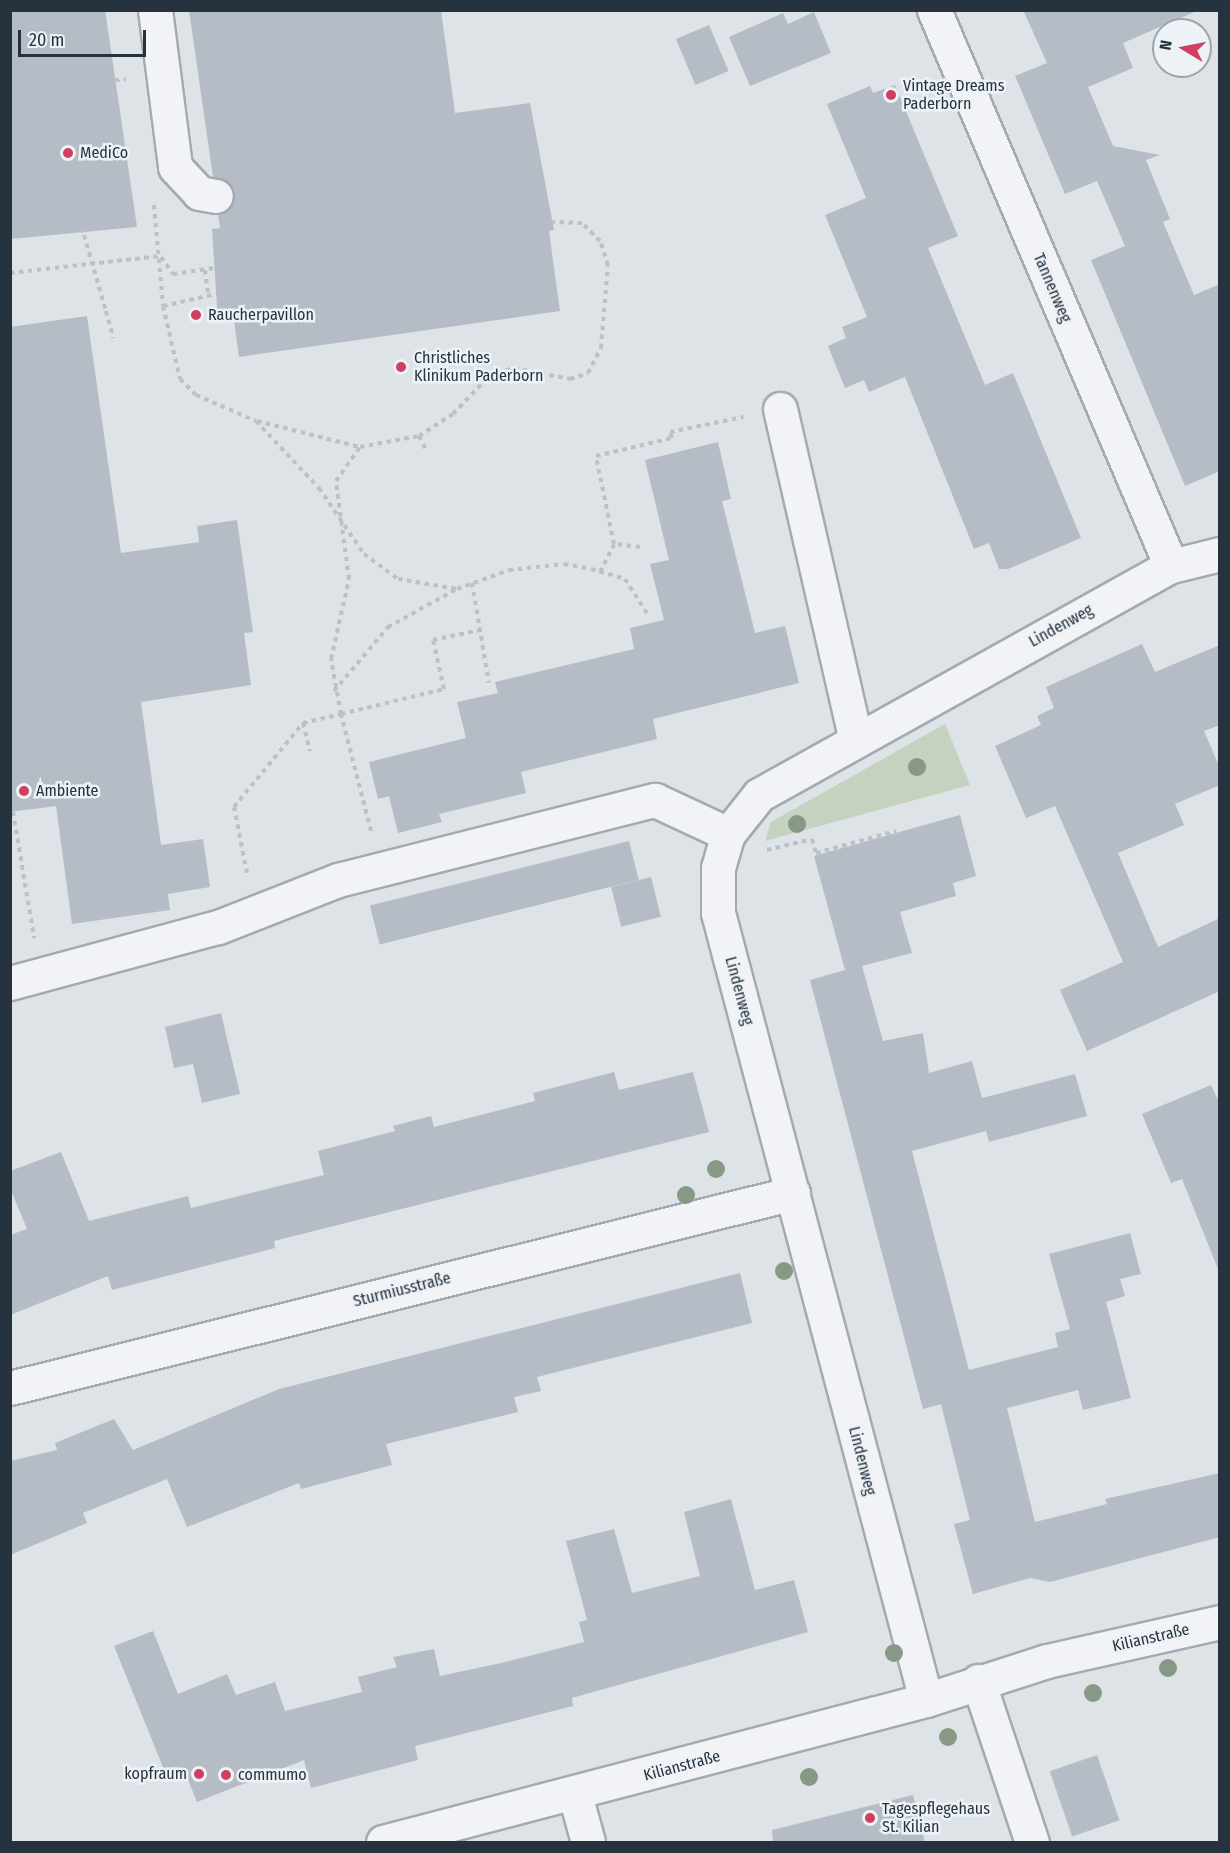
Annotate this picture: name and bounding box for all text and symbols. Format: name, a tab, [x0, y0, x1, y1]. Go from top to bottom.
scale bar	[21, 18, 148, 56]
north arrow	[1152, 18, 1212, 78]
text: 20 m	[29, 29, 64, 51]
text: N	[1156, 39, 1176, 52]
place label: Vintage Dreams Paderborn	[903, 76, 1005, 114]
marker: Vintage Dreams Paderborn	[884, 88, 898, 102]
place label: MediCo	[80, 143, 128, 163]
marker: MediCo	[61, 146, 75, 160]
street label: Tannenweg	[1029, 250, 1075, 326]
place label: Raucherpavillon	[208, 305, 314, 325]
marker: Raucherpavillon	[189, 308, 203, 322]
place label: Christliches Klinikum Paderborn	[414, 348, 543, 386]
marker: Christliches Klinikum Paderborn	[392, 358, 410, 376]
street label: Lindenweg	[1026, 601, 1096, 651]
place label: Ambiente	[36, 781, 98, 801]
marker: Ambiente	[17, 784, 31, 798]
street label: Lindenweg	[721, 955, 757, 1027]
street label: Sturmiusstraße	[351, 1269, 453, 1311]
street label: Lindenweg	[844, 1425, 880, 1497]
street label: Kilianstraße	[1111, 1620, 1191, 1656]
street label: Kilianstraße	[642, 1747, 722, 1785]
place label: kopfraum	[124, 1764, 187, 1784]
place label: commumo	[238, 1765, 307, 1785]
marker: kopfraum	[192, 1767, 206, 1781]
marker: commumo	[219, 1768, 233, 1782]
place label: Tagespflegehaus St. Kilian	[882, 1799, 990, 1837]
marker: Tagespflegehaus St. Kilian	[863, 1811, 877, 1825]

